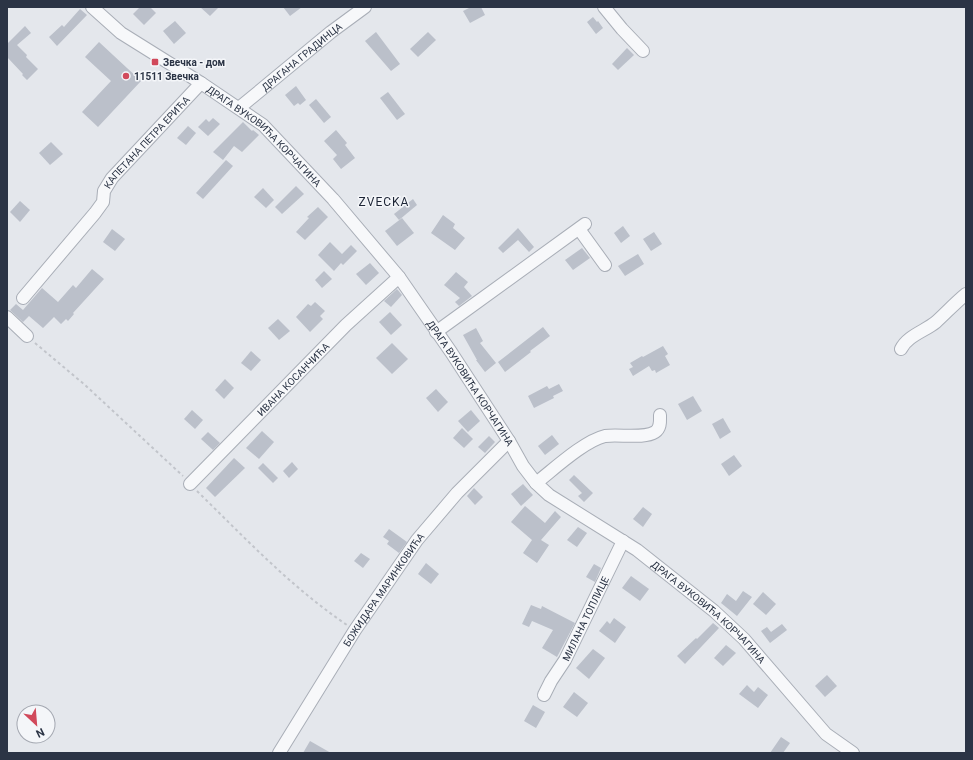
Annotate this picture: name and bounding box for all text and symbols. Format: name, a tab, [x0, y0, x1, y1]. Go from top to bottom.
street label: ДРАГАНА ГРАДИНЦА	[259, 21, 345, 93]
marker: Звечка - дом	[150, 57, 160, 67]
place label: Звечка - дом	[163, 57, 225, 68]
marker: 11511 Звечка	[121, 71, 131, 81]
place label: 11511 Звечка	[134, 71, 200, 82]
street label: ДРАГА ВУКОВИЋА КОРЧАГИНА	[205, 84, 323, 189]
street label: КАПЕТАНА ПЕТРА ЕРИЋА	[102, 94, 192, 191]
district label: ZVECKA	[359, 195, 409, 209]
street label: ДРАГА ВУКОВИЋА КОРЧАГИНА	[424, 318, 516, 448]
street label: ИВАНА КОСАНЧИЋА	[255, 340, 332, 418]
street label: БОЖИДАРА МАРИНКОВИЋА	[341, 530, 427, 649]
street label: ДРАГА ВУКОВИЋА КОРЧАГИНА	[649, 559, 768, 666]
street label: МИЛАНА ТОПЛИЦЕ	[560, 574, 611, 663]
north arrow	[16, 704, 56, 744]
text: N	[34, 725, 47, 740]

